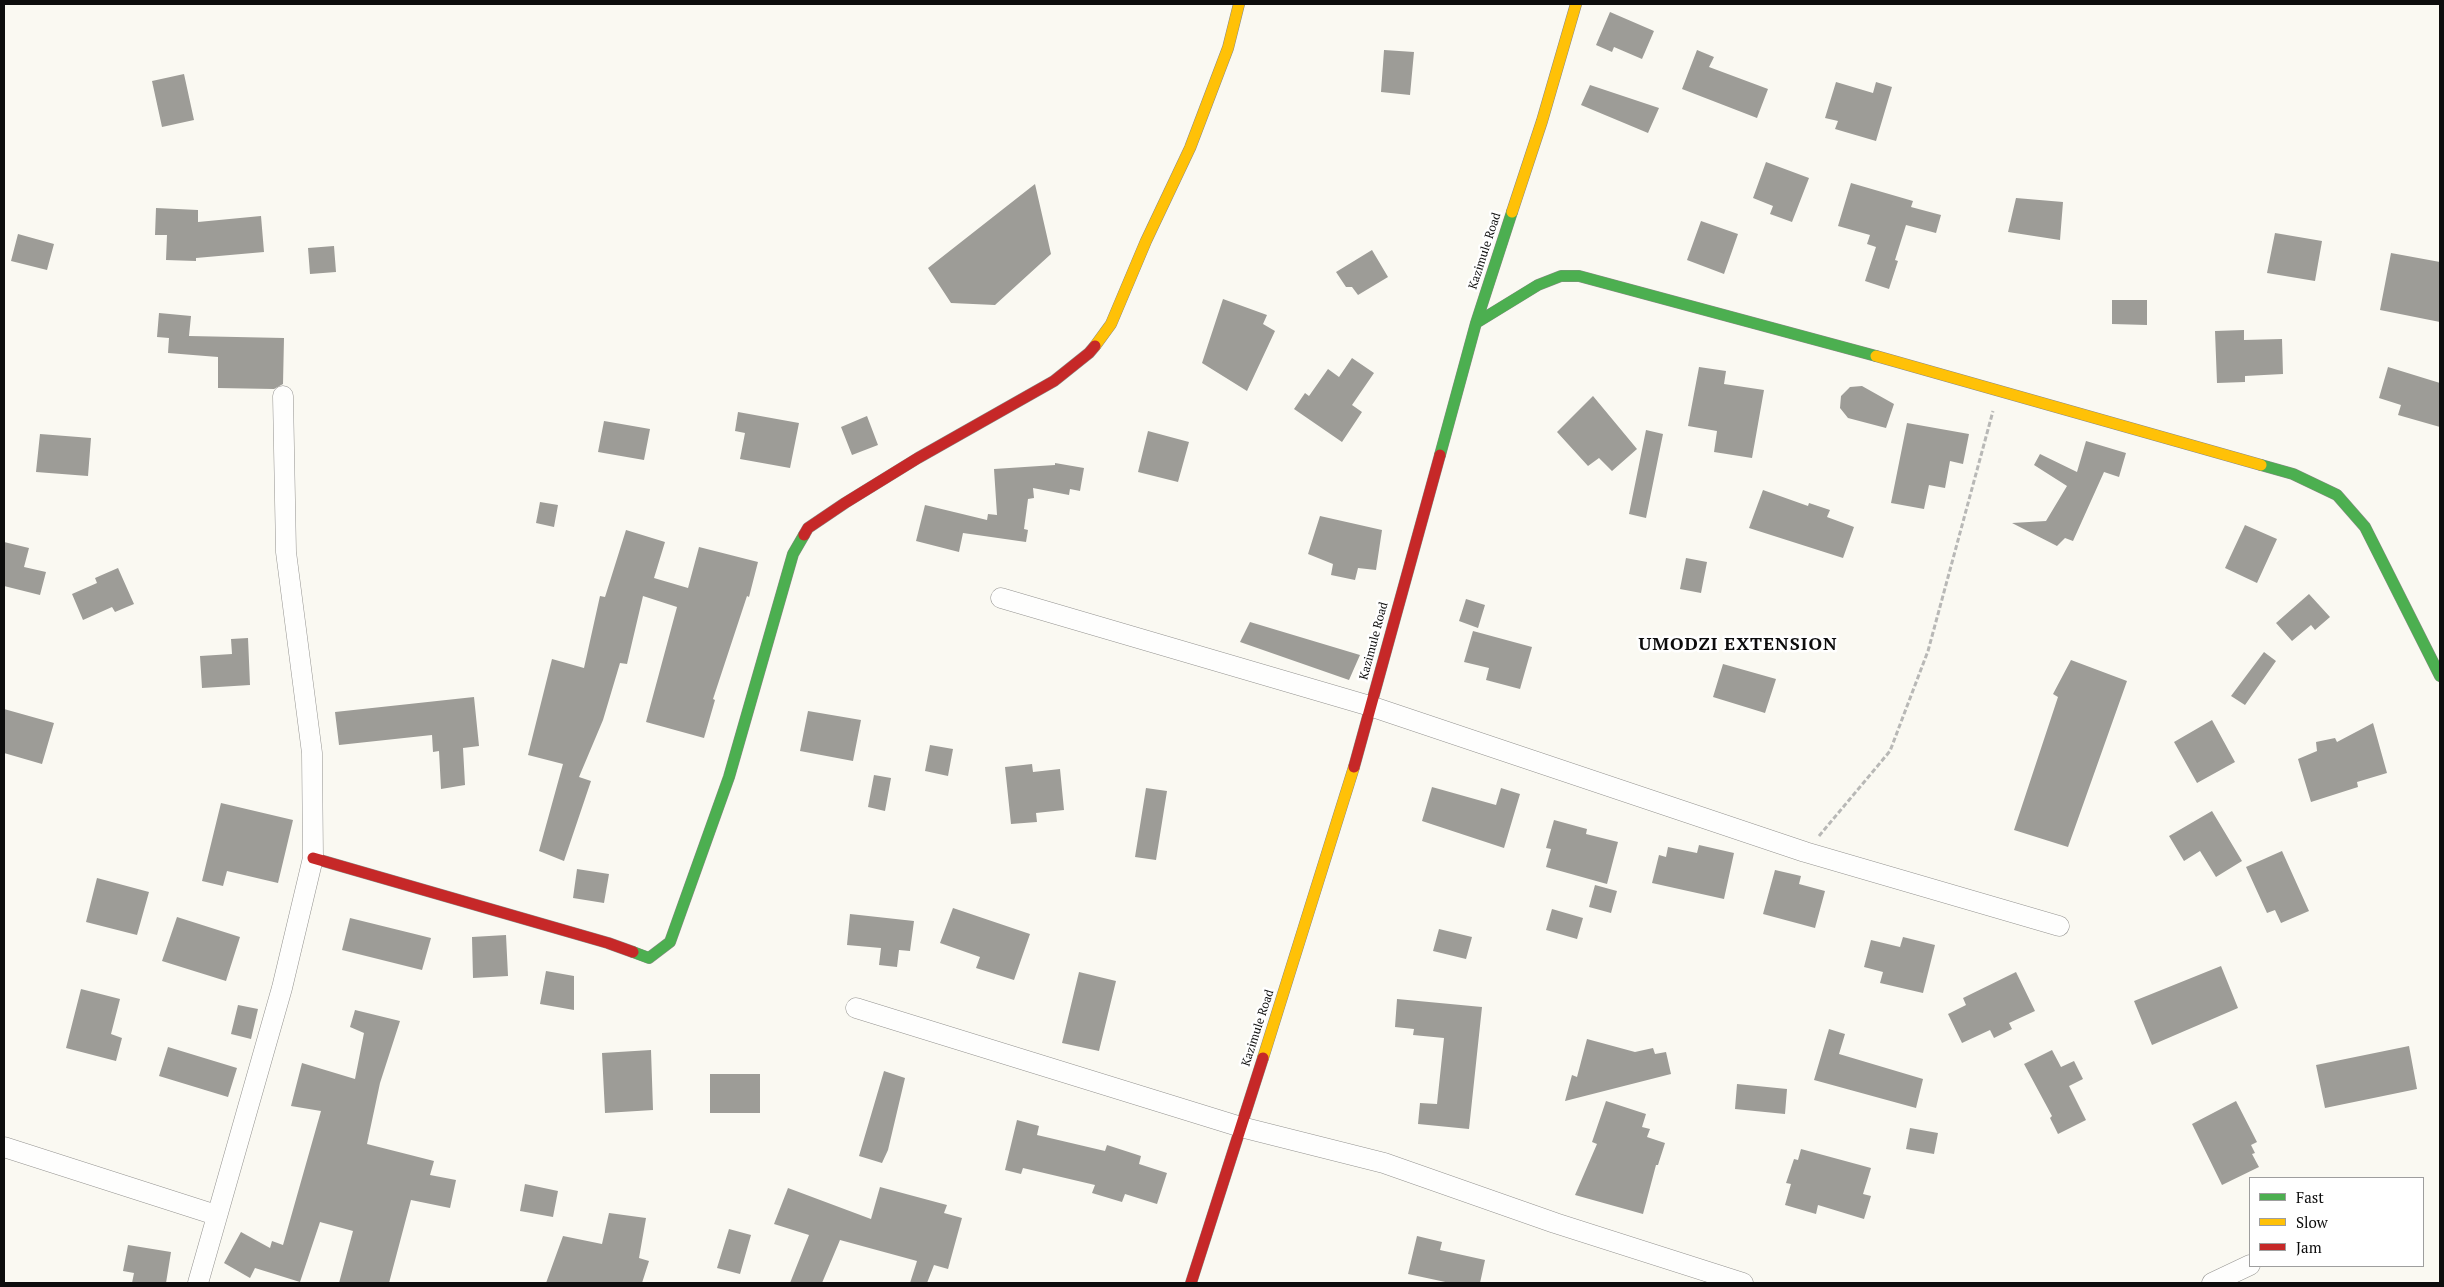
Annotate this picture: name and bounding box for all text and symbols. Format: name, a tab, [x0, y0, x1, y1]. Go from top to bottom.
street label: Kazimule Road	[1466, 211, 1504, 291]
street label: Kazimule Road	[1357, 601, 1391, 681]
district label: UMODZI EXTENSION	[1636, 634, 1840, 656]
street label: Kazimule Road	[1239, 988, 1277, 1068]
legend	[2249, 1177, 2424, 1267]
text: Fast	[2296, 1187, 2324, 1207]
text: Slow	[2296, 1212, 2328, 1232]
text: Jam	[2296, 1237, 2322, 1257]

